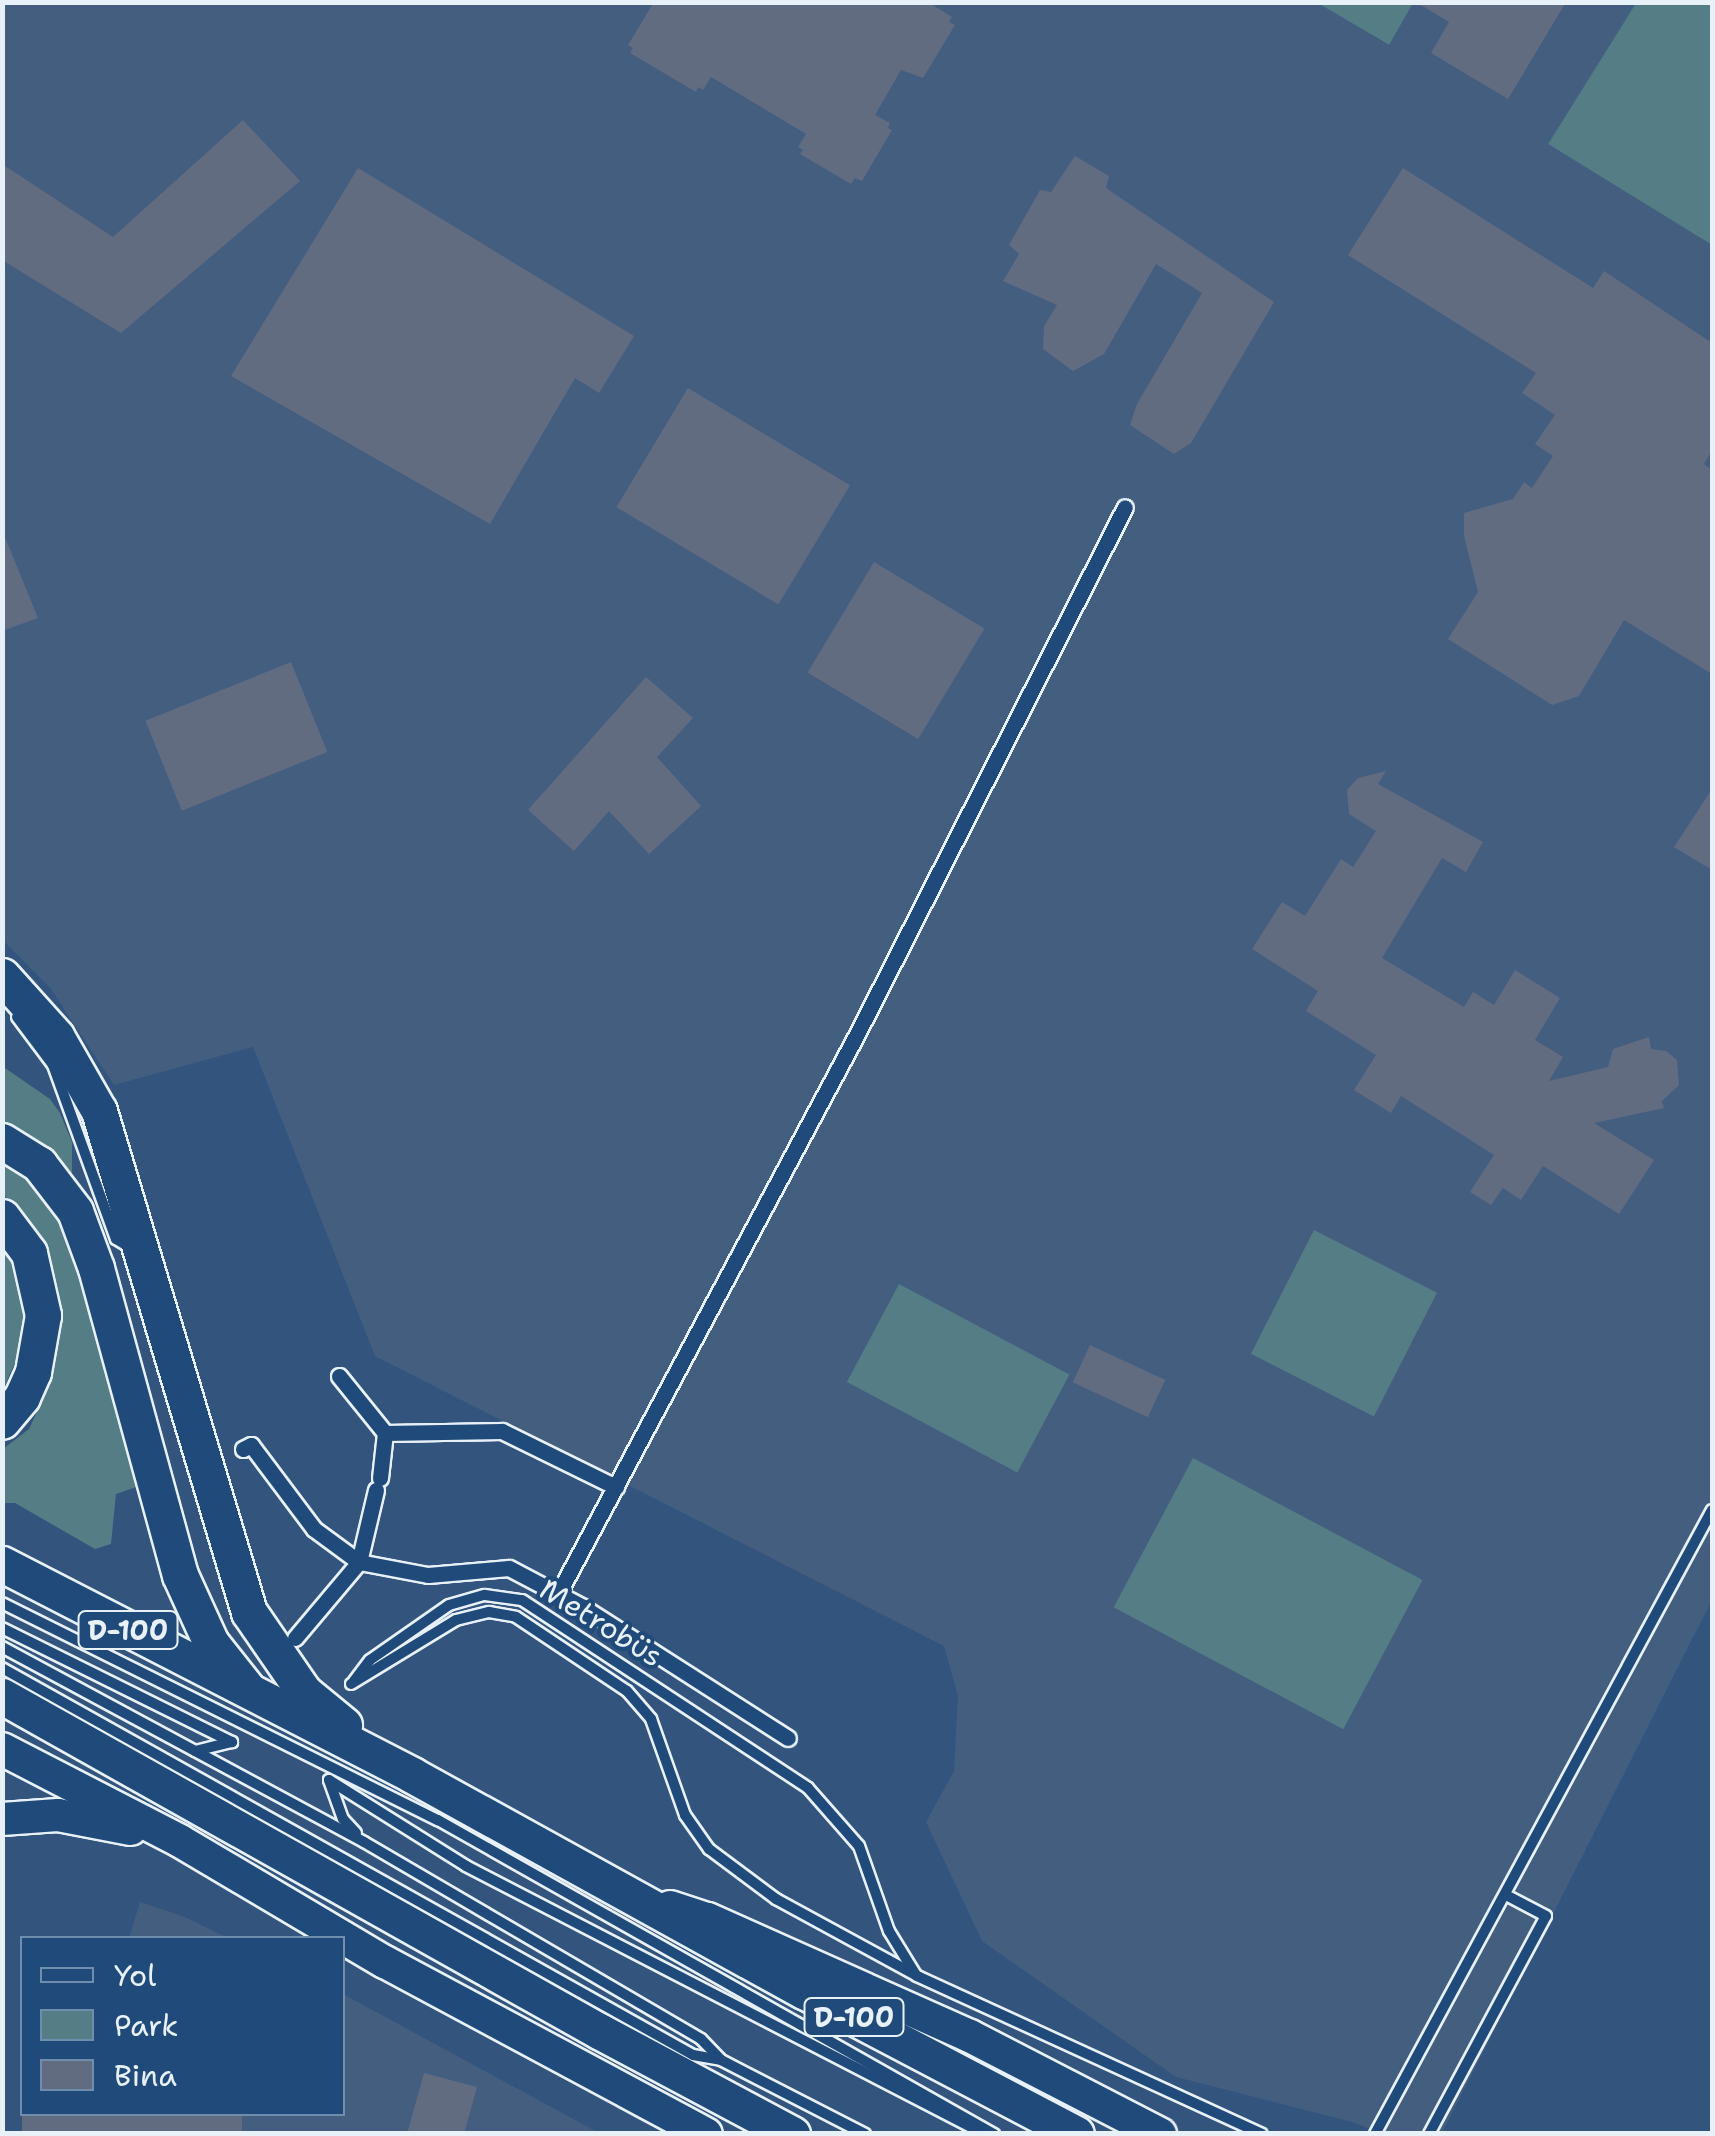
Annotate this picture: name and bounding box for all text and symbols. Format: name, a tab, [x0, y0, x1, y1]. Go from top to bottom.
street label: Metrobüs	[533, 1571, 669, 1675]
road number: D-100	[76, 1607, 180, 1653]
legend	[20, 1936, 345, 2116]
text: Yol	[114, 1955, 156, 1996]
road number: D-100	[802, 1994, 906, 2040]
text: Park	[114, 2005, 178, 2046]
text: Bina	[114, 2055, 177, 2096]

